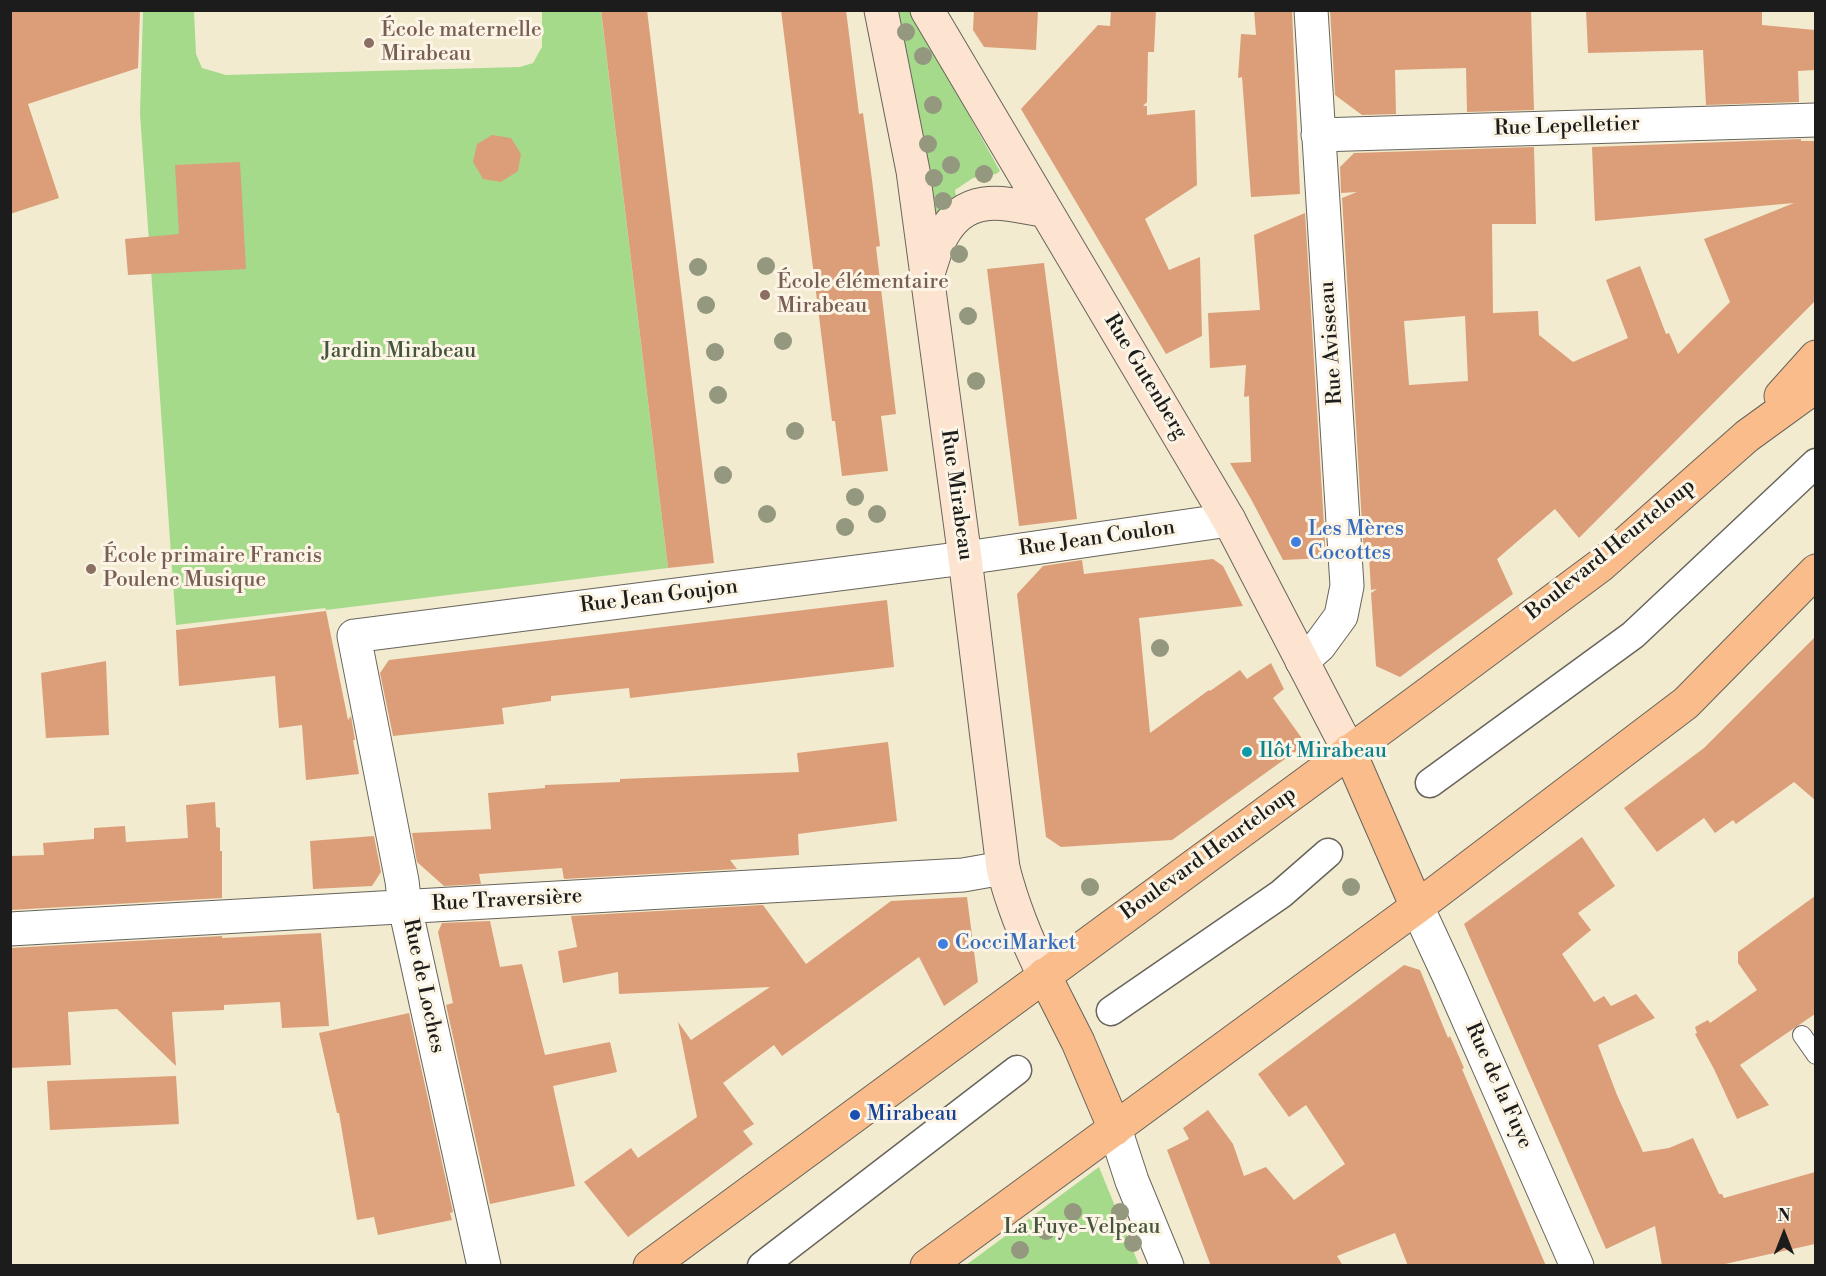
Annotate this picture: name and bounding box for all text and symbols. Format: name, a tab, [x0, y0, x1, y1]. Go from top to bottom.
place label: École maternelle Mirabeau	[381, 18, 542, 68]
marker: École maternelle Mirabeau	[362, 36, 376, 50]
street label: Rue Lepelletier	[1494, 112, 1640, 142]
place label: École élémentaire Mirabeau	[777, 270, 949, 320]
street label: Rue Avisseau	[1315, 280, 1349, 406]
marker: École élémentaire Mirabeau	[758, 288, 772, 302]
street label: Rue Gutenberg	[1098, 310, 1192, 444]
park label: Jardin Mirabeau	[322, 339, 476, 365]
street label: Rue Mirabeau	[934, 428, 978, 562]
street label: Boulevard Heurteloup	[1521, 474, 1701, 626]
street label: Rue Jean Coulon	[1017, 516, 1177, 562]
place label: Les Mères Cocottes	[1308, 517, 1404, 567]
marker: Les Mères Cocottes	[1289, 535, 1303, 549]
place label: École primaire Francis Poulenc Musique	[103, 544, 322, 594]
marker: École primaire Francis Poulenc Musique	[84, 562, 98, 576]
street label: Rue Jean Goujon	[579, 575, 739, 619]
place label: Ilôt Mirabeau	[1259, 739, 1387, 765]
marker: Ilôt Mirabeau	[1240, 745, 1254, 759]
street label: Boulevard Heurteloup	[1116, 782, 1302, 926]
street label: Rue Traversière	[431, 884, 583, 918]
street label: Rue de Loches	[396, 917, 450, 1055]
place label: CocciMarket	[955, 931, 1076, 957]
marker: CocciMarket	[936, 937, 950, 951]
street label: Rue de la Fuye	[1459, 1019, 1537, 1153]
place label: Mirabeau	[867, 1102, 957, 1128]
marker: Mirabeau	[848, 1108, 862, 1122]
north arrow	[1754, 1204, 1814, 1264]
text: N	[1778, 1206, 1790, 1226]
park label: La Fuye-Velpeau	[1003, 1215, 1161, 1241]

